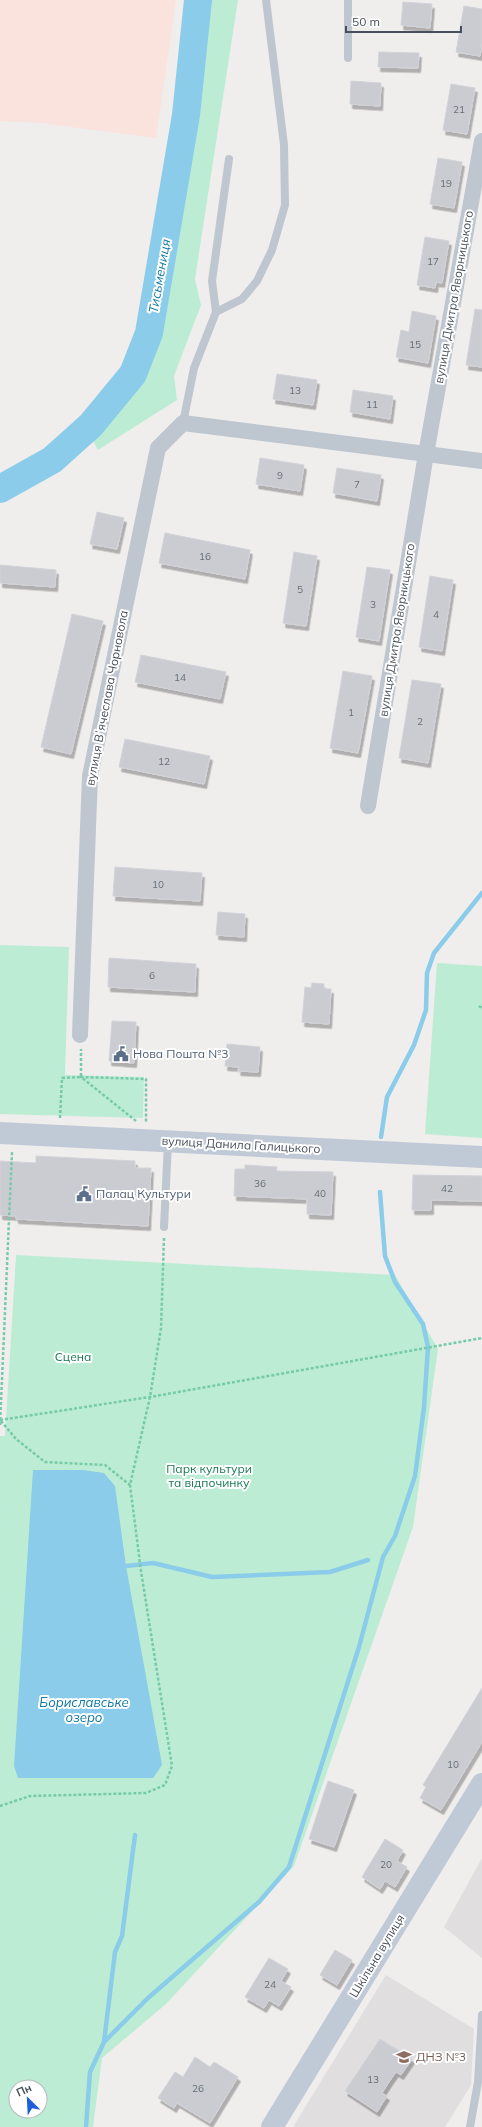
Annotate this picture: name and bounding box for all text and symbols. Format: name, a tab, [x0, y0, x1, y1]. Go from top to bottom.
scale bar	[346, 8, 461, 34]
text: 50 m	[352, 14, 380, 29]
house number: 21	[453, 103, 465, 116]
house number: 19	[440, 177, 452, 190]
street label: вулиця Дмитра Яворницького	[431, 209, 476, 385]
water label: Тисьмениця	[145, 238, 173, 314]
house number: 17	[427, 255, 439, 268]
house number: 15	[409, 338, 421, 351]
house number: 13	[289, 384, 301, 397]
house number: 11	[366, 398, 378, 411]
house number: 9	[277, 469, 283, 482]
house number: 7	[354, 478, 360, 491]
street label: вулиця Дмитра Яворницького	[375, 542, 418, 718]
house number: 16	[199, 550, 211, 563]
house number: 5	[297, 583, 303, 596]
house number: 3	[370, 598, 376, 611]
house number: 4	[433, 608, 439, 621]
street label: вулиця Вʼячеслава Чорновола	[82, 609, 131, 787]
house number: 14	[174, 671, 186, 684]
house number: 1	[348, 706, 354, 719]
house number: 2	[417, 715, 423, 728]
house number: 12	[158, 755, 170, 768]
house number: 10	[152, 878, 164, 891]
house number: 6	[149, 969, 155, 982]
public building icon: Нова Пошта №3	[112, 1045, 130, 1063]
place label: Нова Пошта №3	[133, 1046, 228, 1061]
street label: вулиця Данила Галицького	[161, 1133, 321, 1156]
house number: 36	[254, 1177, 266, 1190]
house number: 42	[441, 1182, 453, 1195]
public building icon: Палац Культури	[75, 1185, 93, 1203]
place label: Палац Культури	[96, 1186, 191, 1201]
house number: 40	[314, 1187, 326, 1200]
park label: Сцена	[55, 1349, 91, 1364]
park label: Парк культури та відпочинку	[166, 1461, 252, 1490]
water label: Бориславське озеро	[39, 1694, 129, 1725]
house number: 10	[447, 1758, 459, 1771]
house number: 20	[380, 1858, 392, 1871]
street label: Шкільна вулиця	[346, 1911, 407, 2000]
house number: 24	[264, 1978, 276, 1991]
school or university icon: ДНЗ №3	[395, 2048, 413, 2066]
place label: ДНЗ №3	[416, 2049, 466, 2064]
house number: 13	[367, 2073, 379, 2086]
north arrow	[8, 2079, 48, 2119]
text: Пн	[14, 2080, 34, 2099]
house number: 26	[192, 2082, 204, 2095]

